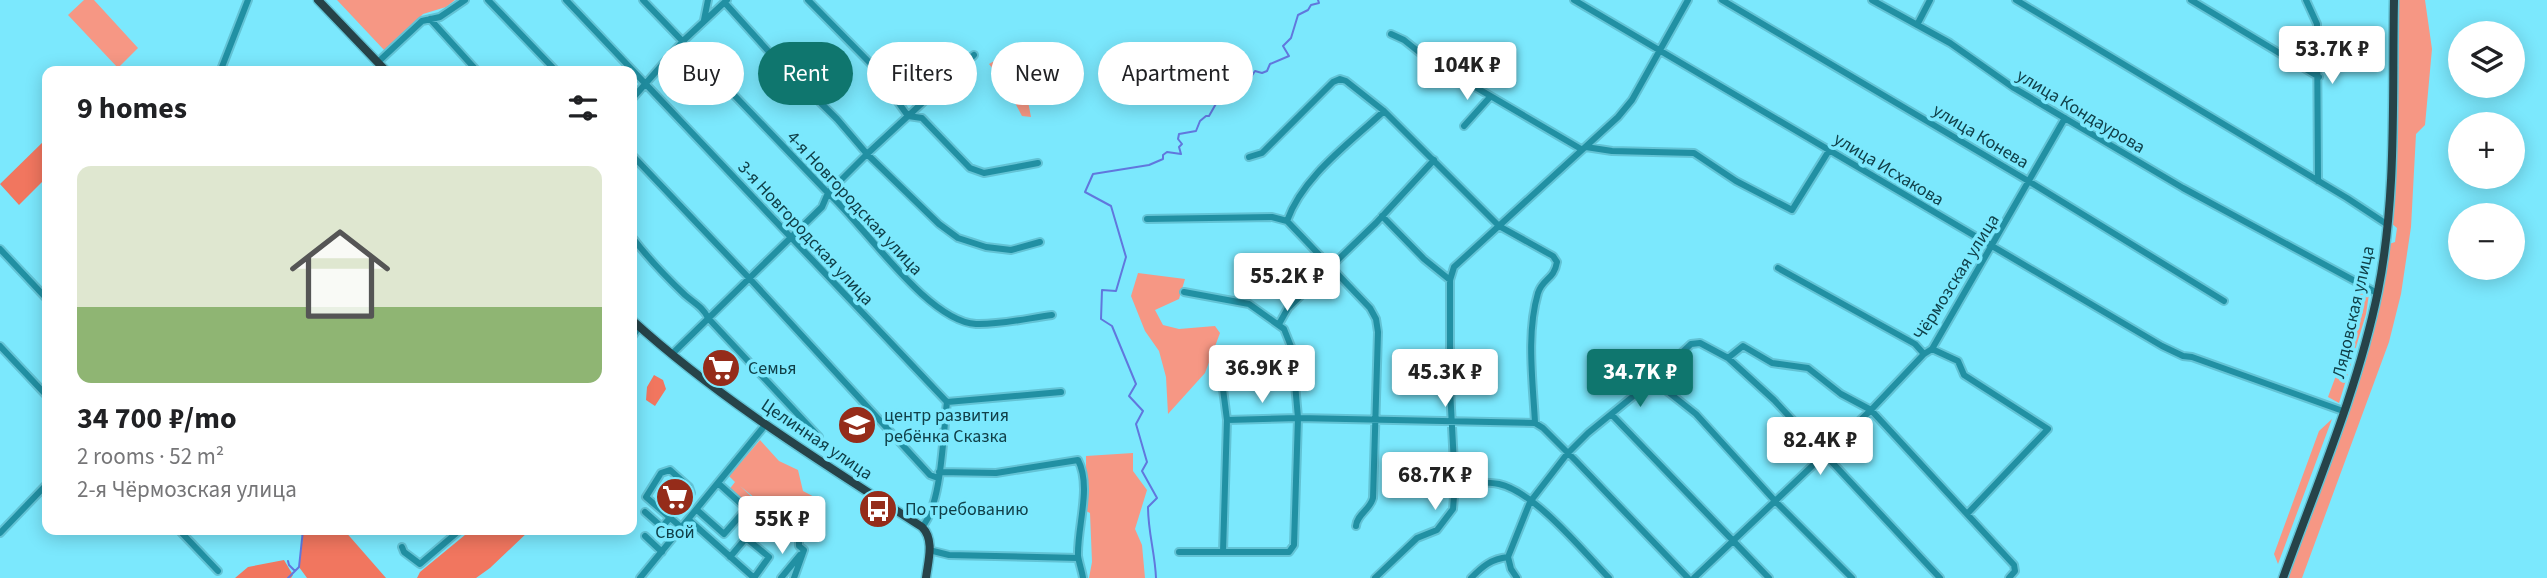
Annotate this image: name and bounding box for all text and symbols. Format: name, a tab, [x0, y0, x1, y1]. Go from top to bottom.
map controls	[2448, 21, 2525, 280]
button: layers	[2448, 21, 2525, 98]
pin: 53.7K ₽	[2267, 27, 2397, 86]
text: 53.7K ₽	[2295, 32, 2369, 65]
chip: Buy	[658, 42, 744, 105]
chip: Rent	[758, 42, 853, 105]
chip: Filters	[867, 42, 977, 105]
chip: New	[991, 42, 1084, 105]
chip: Apartment	[1098, 42, 1253, 105]
pin: 104K ₽	[1410, 42, 1524, 102]
text: 104K ₽	[1433, 48, 1501, 81]
street label: улица Кондаурова	[2012, 63, 2150, 160]
text: 9 homes	[77, 87, 187, 130]
icon: filters	[564, 89, 602, 127]
street label: улица Конева	[1928, 98, 2034, 175]
button: +	[2448, 112, 2525, 189]
street label: 4-я Новгородская улица	[781, 125, 928, 281]
street label: улица Исхакова	[1829, 127, 1949, 212]
street label: 3-я Новгородская улица	[732, 155, 879, 311]
button: −	[2448, 203, 2525, 280]
street label: Чёрмозская улица	[1907, 209, 2005, 345]
icon: home	[277, 211, 403, 337]
street label: Лядовская улица	[2326, 243, 2381, 381]
pin: 55.2K ₽	[1222, 254, 1352, 313]
text: 55.2K ₽	[1250, 259, 1324, 292]
pin: 36.9K ₽	[1197, 346, 1327, 405]
supermarket icon: Семья	[700, 347, 742, 389]
pin: 45.3K ₽	[1380, 350, 1510, 409]
pin: 34.7K ₽	[1575, 350, 1705, 409]
text: 36.9K ₽	[1225, 351, 1299, 384]
text: 45.3K ₽	[1408, 355, 1482, 388]
text: 34.7K ₽	[1603, 355, 1677, 388]
place label: Семья	[748, 356, 797, 381]
street label: Целинная улица	[756, 393, 877, 486]
text: 34 700 ₽/mo	[77, 397, 237, 440]
place label: центр развития ребёнка Сказка	[884, 403, 1009, 449]
school or university icon: центр развития ребёнка Сказка	[836, 404, 878, 446]
pin: 82.4K ₽	[1755, 418, 1885, 477]
text: 82.4K ₽	[1783, 423, 1857, 456]
text: 2 rooms · 52 m²	[77, 440, 224, 473]
pin: 68.7K ₽	[1370, 452, 1500, 512]
text: 68.7K ₽	[1398, 458, 1472, 491]
text: 2-я Чёрмозская улица	[77, 473, 297, 506]
supermarket icon: Свой	[654, 476, 696, 518]
bus stop icon: По требованию	[857, 488, 899, 530]
pin: 55K ₽	[733, 496, 831, 556]
place label: По требованию	[905, 497, 1029, 522]
text: 55K ₽	[754, 502, 810, 535]
place label: Свой	[655, 520, 695, 545]

